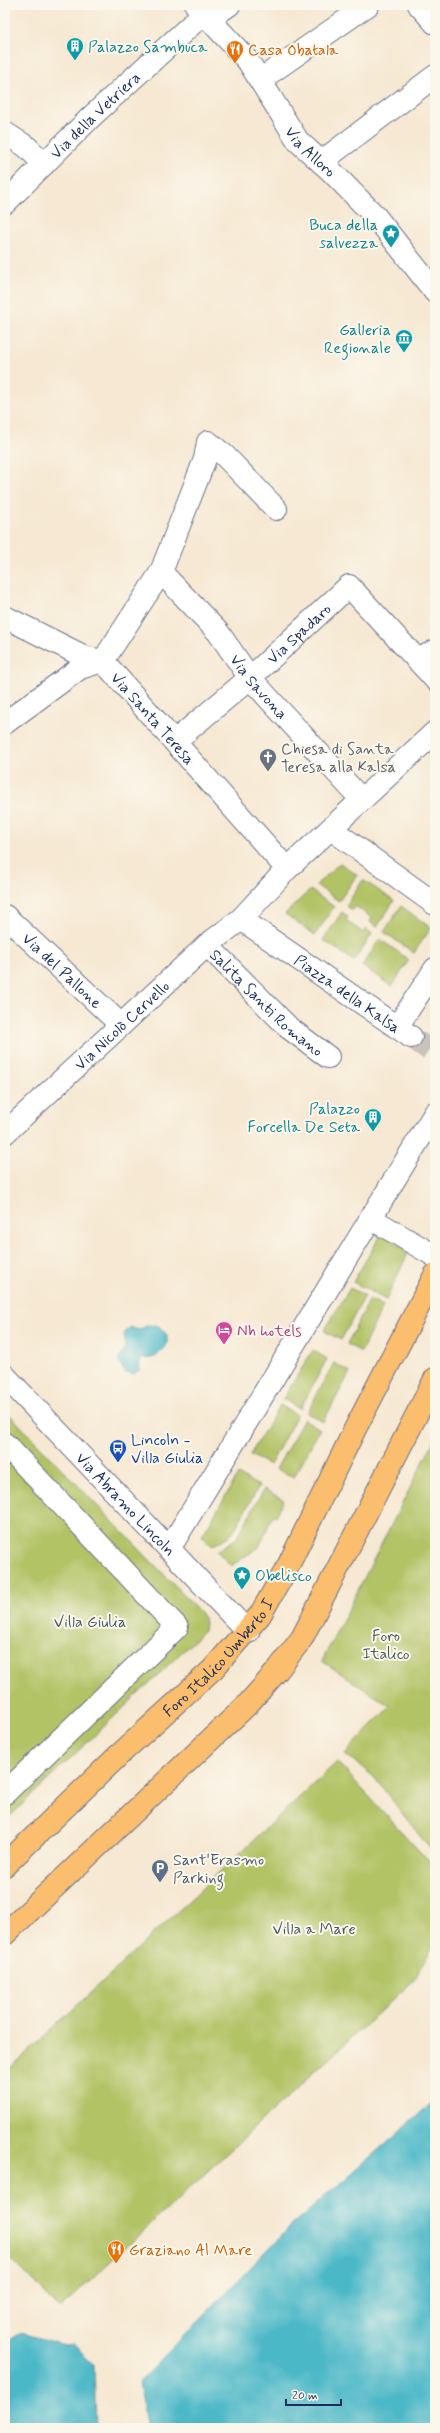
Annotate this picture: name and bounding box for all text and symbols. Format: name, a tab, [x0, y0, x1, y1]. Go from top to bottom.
building icon: Palazzo Sambuca	[65, 36, 85, 61]
place label: Palazzo Sambuca	[88, 37, 208, 58]
restaurant icon: Casa Obatala	[225, 39, 245, 64]
place label: Casa Obatala	[248, 40, 339, 61]
street label: Via della Vetriera	[46, 68, 146, 164]
street label: Via Alloro	[279, 123, 340, 182]
place label: Buca della salvezza	[309, 215, 378, 254]
place icon: Buca della salvezza	[381, 223, 401, 248]
place label: Galleria Regionale	[324, 320, 391, 360]
museum icon: Galleria Regionale	[394, 328, 414, 353]
street label: Via Spadaro	[263, 599, 336, 669]
street label: Via Savona	[225, 650, 292, 724]
street label: Via Santa Teresa	[105, 668, 199, 770]
place label: Chiesa di Santa Teresa alla Kalsa	[281, 739, 396, 778]
church icon: Chiesa di Santa Teresa alla Kalsa	[258, 747, 278, 772]
street label: Via del Pallone	[17, 928, 106, 1014]
street label: Salita Santi Romano	[205, 945, 327, 1062]
street label: Piazza della Kalsa	[290, 950, 404, 1039]
street label: Via Nicolò Cervello	[70, 976, 175, 1075]
place label: Palazzo Forcella De Seta	[248, 1099, 360, 1138]
building icon: Palazzo Forcella De Seta	[363, 1107, 383, 1132]
hotel icon: Nh hotels	[214, 1320, 234, 1345]
place label: Nh hotels	[237, 1321, 302, 1342]
place label: Lincoln - Villa Giulia	[131, 1430, 203, 1469]
bus stop icon: Lincoln - Villa Giulia	[108, 1438, 128, 1463]
street label: Via Abramo Lincoln	[71, 1448, 180, 1561]
place icon: Obelisco	[232, 1565, 252, 1590]
place label: Obelisco	[255, 1566, 312, 1587]
street label: Foro Italico Umberto I	[159, 1595, 279, 1722]
park label: Villa Giulia	[54, 1612, 126, 1633]
park label: Foro Italico	[362, 1626, 410, 1665]
place label: Sant'Erasmo Parking	[173, 1850, 264, 1890]
parking icon: Sant'Erasmo Parking	[150, 1858, 170, 1883]
park label: Villa a Mare	[272, 1919, 356, 1940]
restaurant icon: Graziano Al Mare	[106, 2239, 126, 2264]
place label: Graziano Al Mare	[129, 2240, 252, 2261]
scale bar	[286, 2381, 341, 2407]
text: 20 m	[292, 2388, 318, 2404]

